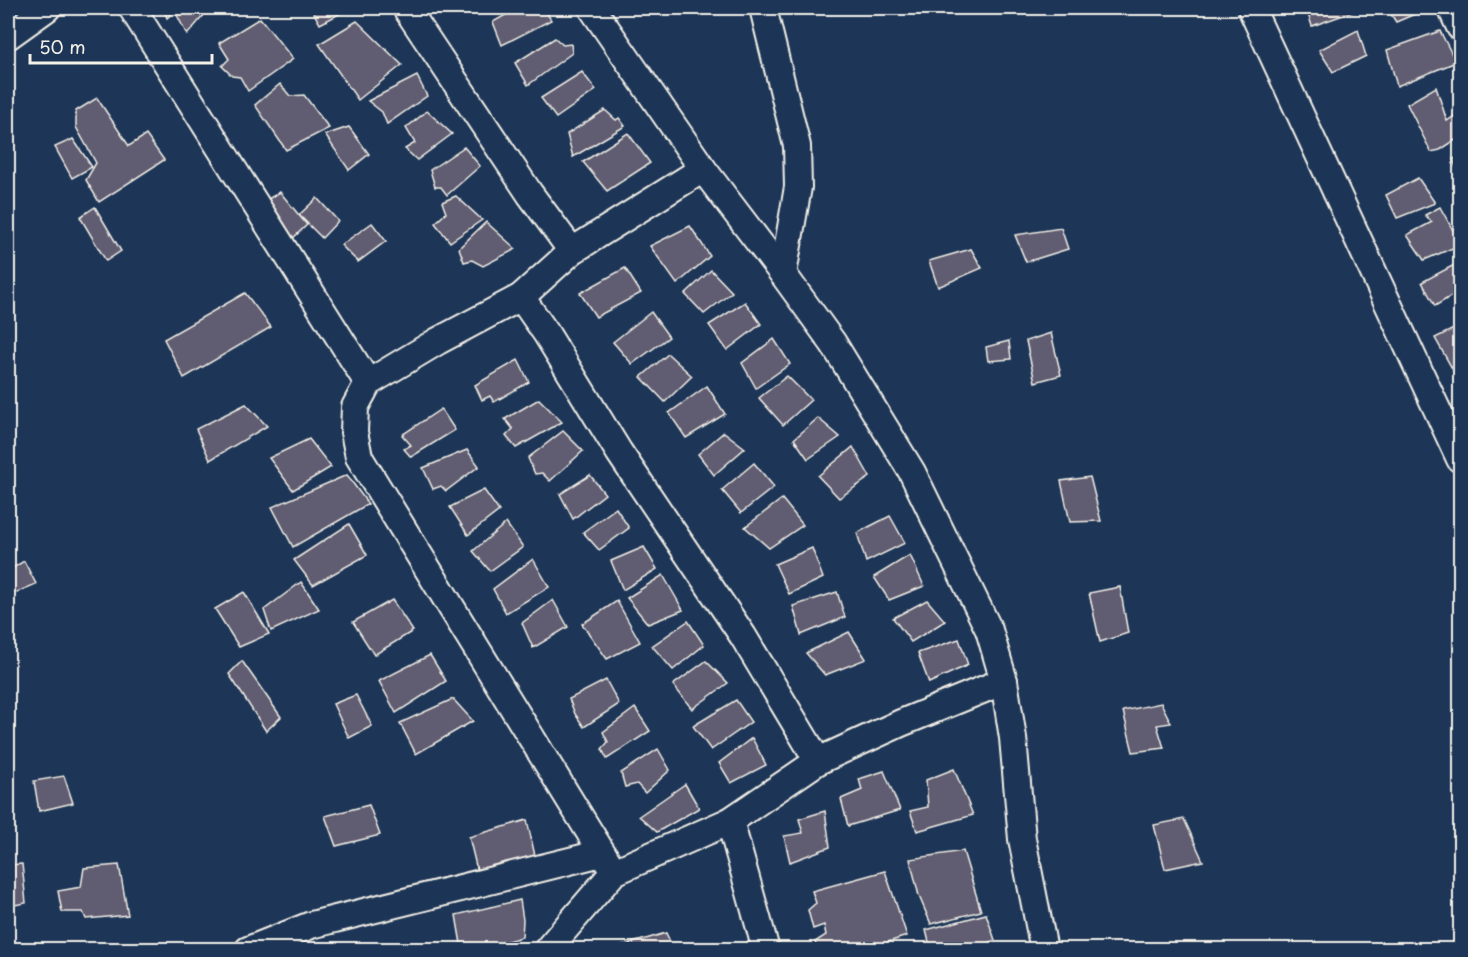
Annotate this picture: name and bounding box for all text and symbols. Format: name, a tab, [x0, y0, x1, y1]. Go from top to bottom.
scale bar	[30, 27, 212, 65]
text: 50 m	[39, 33, 86, 60]

